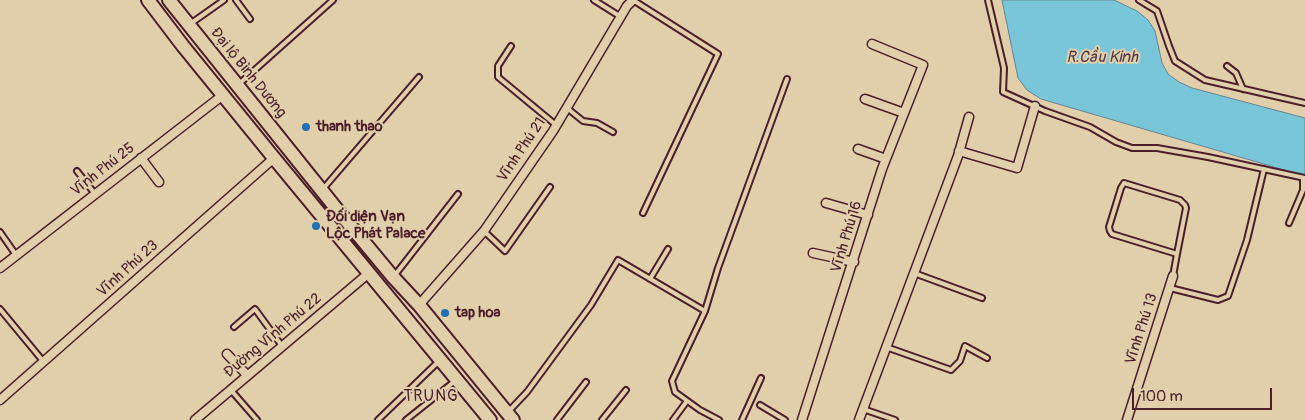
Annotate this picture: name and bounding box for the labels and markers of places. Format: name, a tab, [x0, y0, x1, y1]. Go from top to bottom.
place label: thanh thao	[316, 118, 382, 136]
marker: thanh thao	[300, 121, 312, 133]
place label: Đối diện Vạn Lộc Phát Palace	[326, 208, 425, 243]
marker: Đối diện Vạn Lộc Phát Palace	[310, 220, 322, 232]
place label: tap hoa	[455, 304, 500, 322]
marker: tap hoa	[439, 307, 451, 319]

